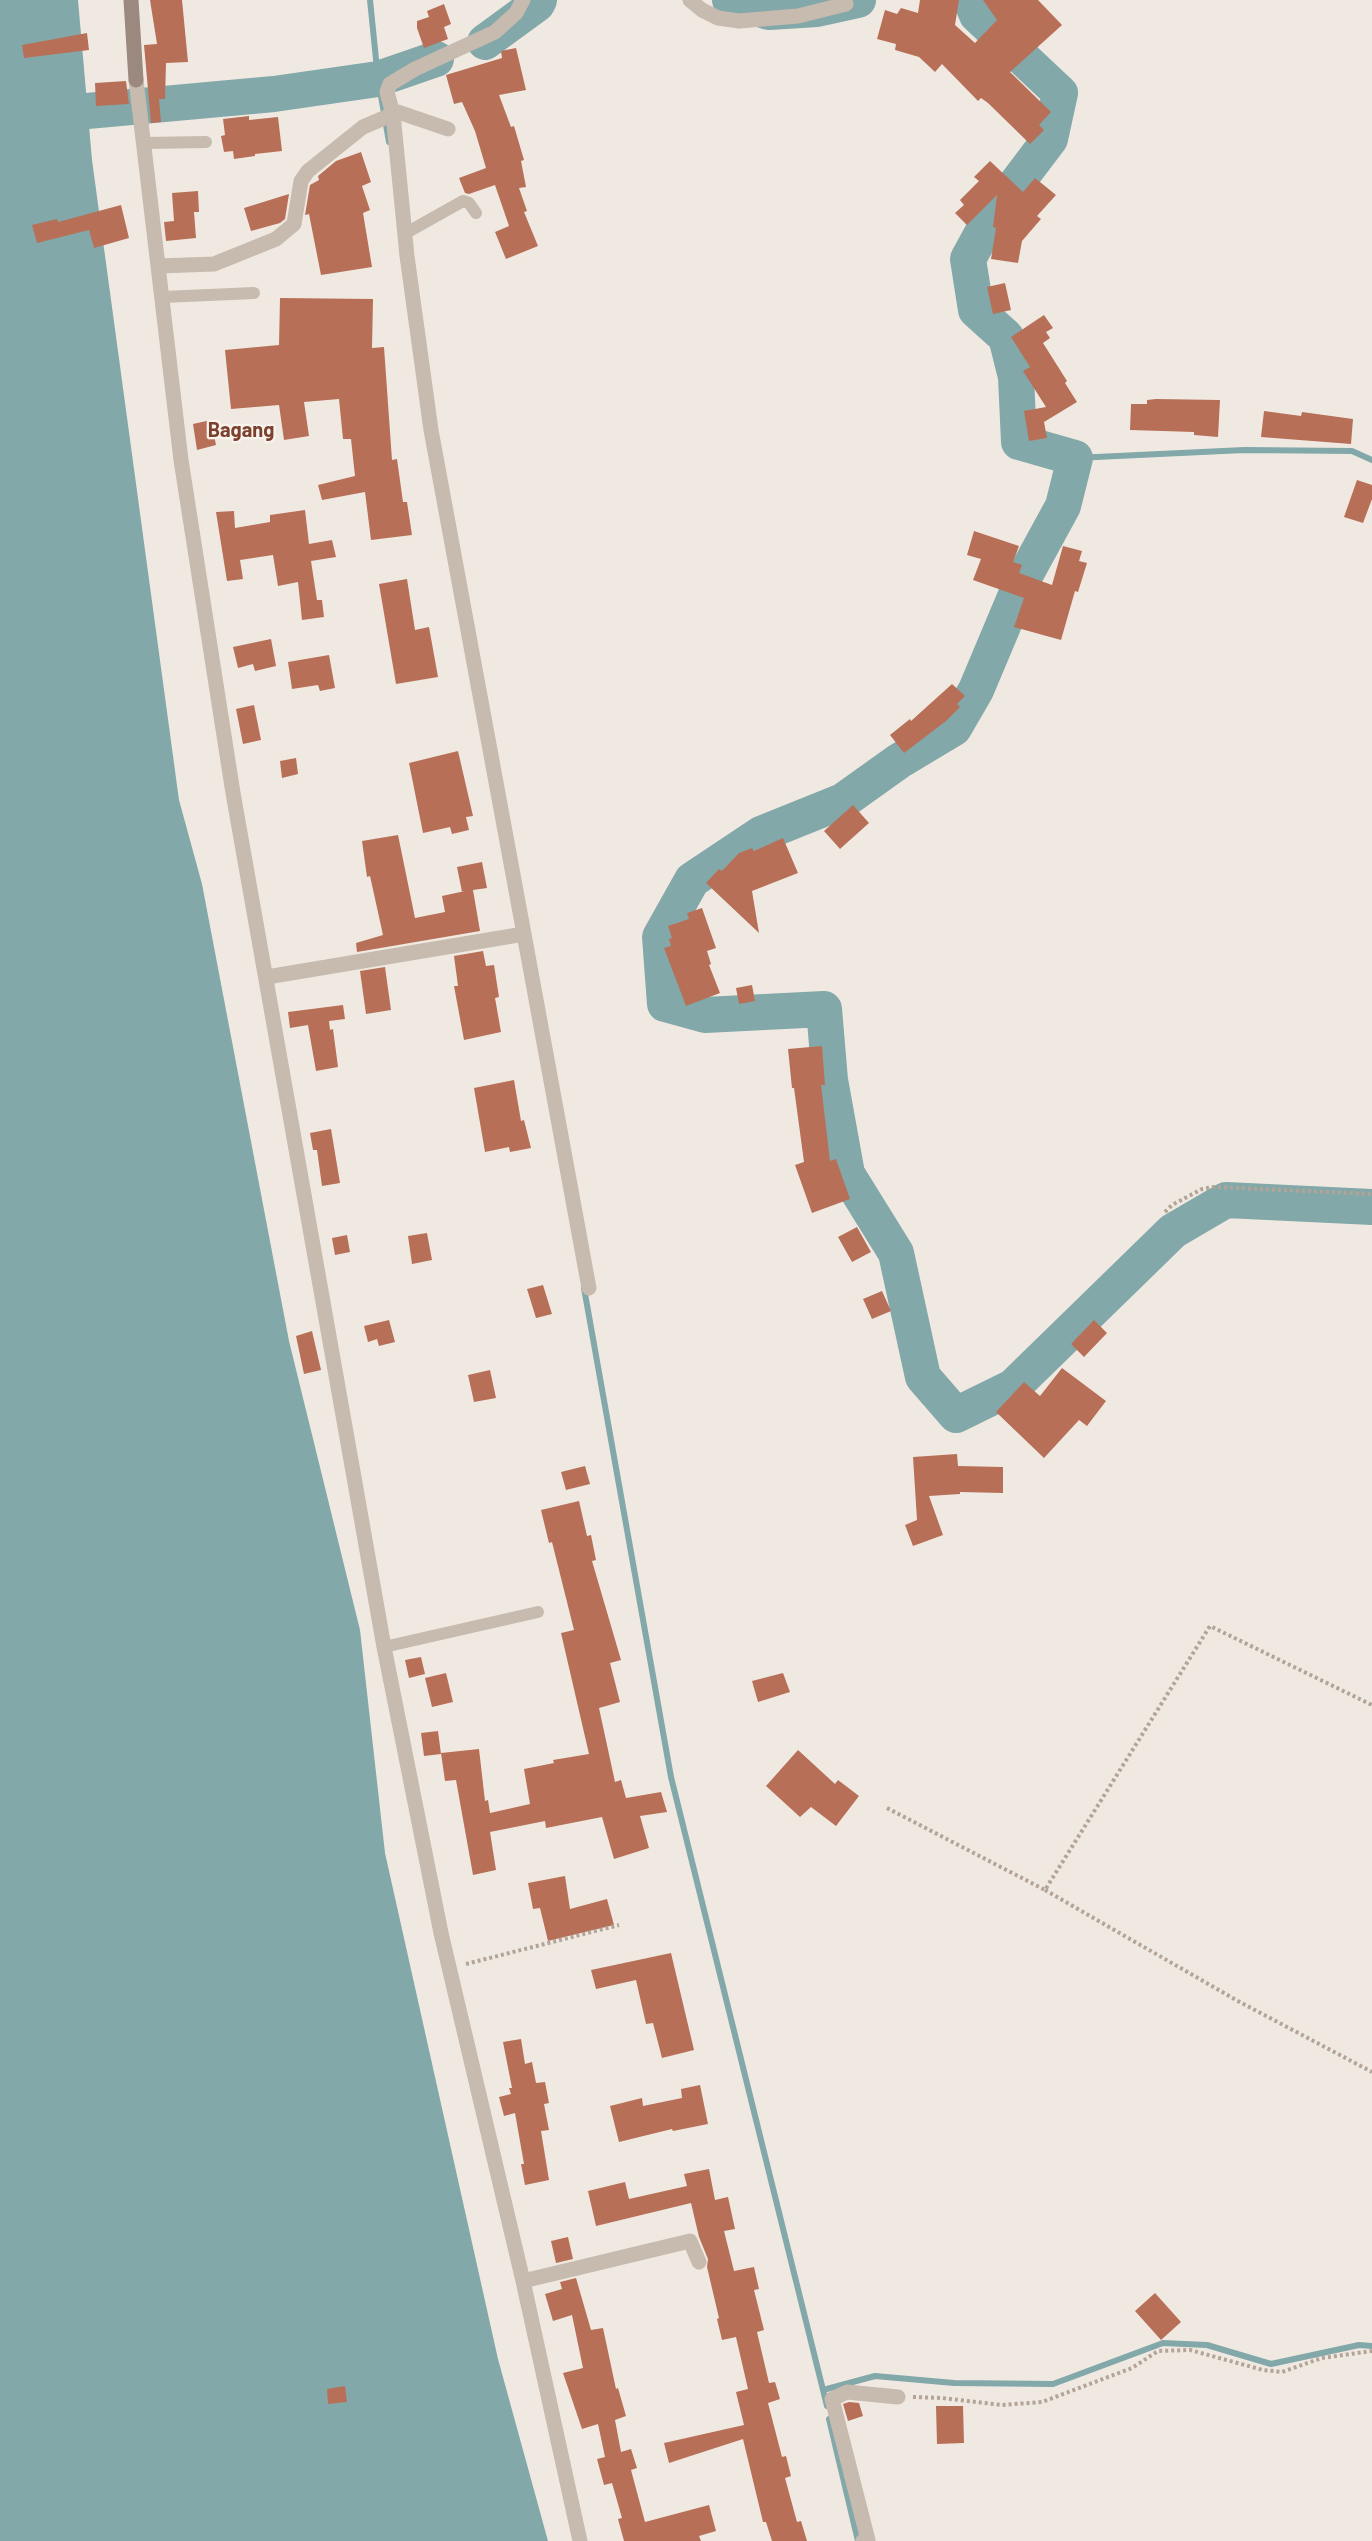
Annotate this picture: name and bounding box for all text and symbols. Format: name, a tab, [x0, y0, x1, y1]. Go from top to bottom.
district label: Bagang	[208, 418, 274, 442]

